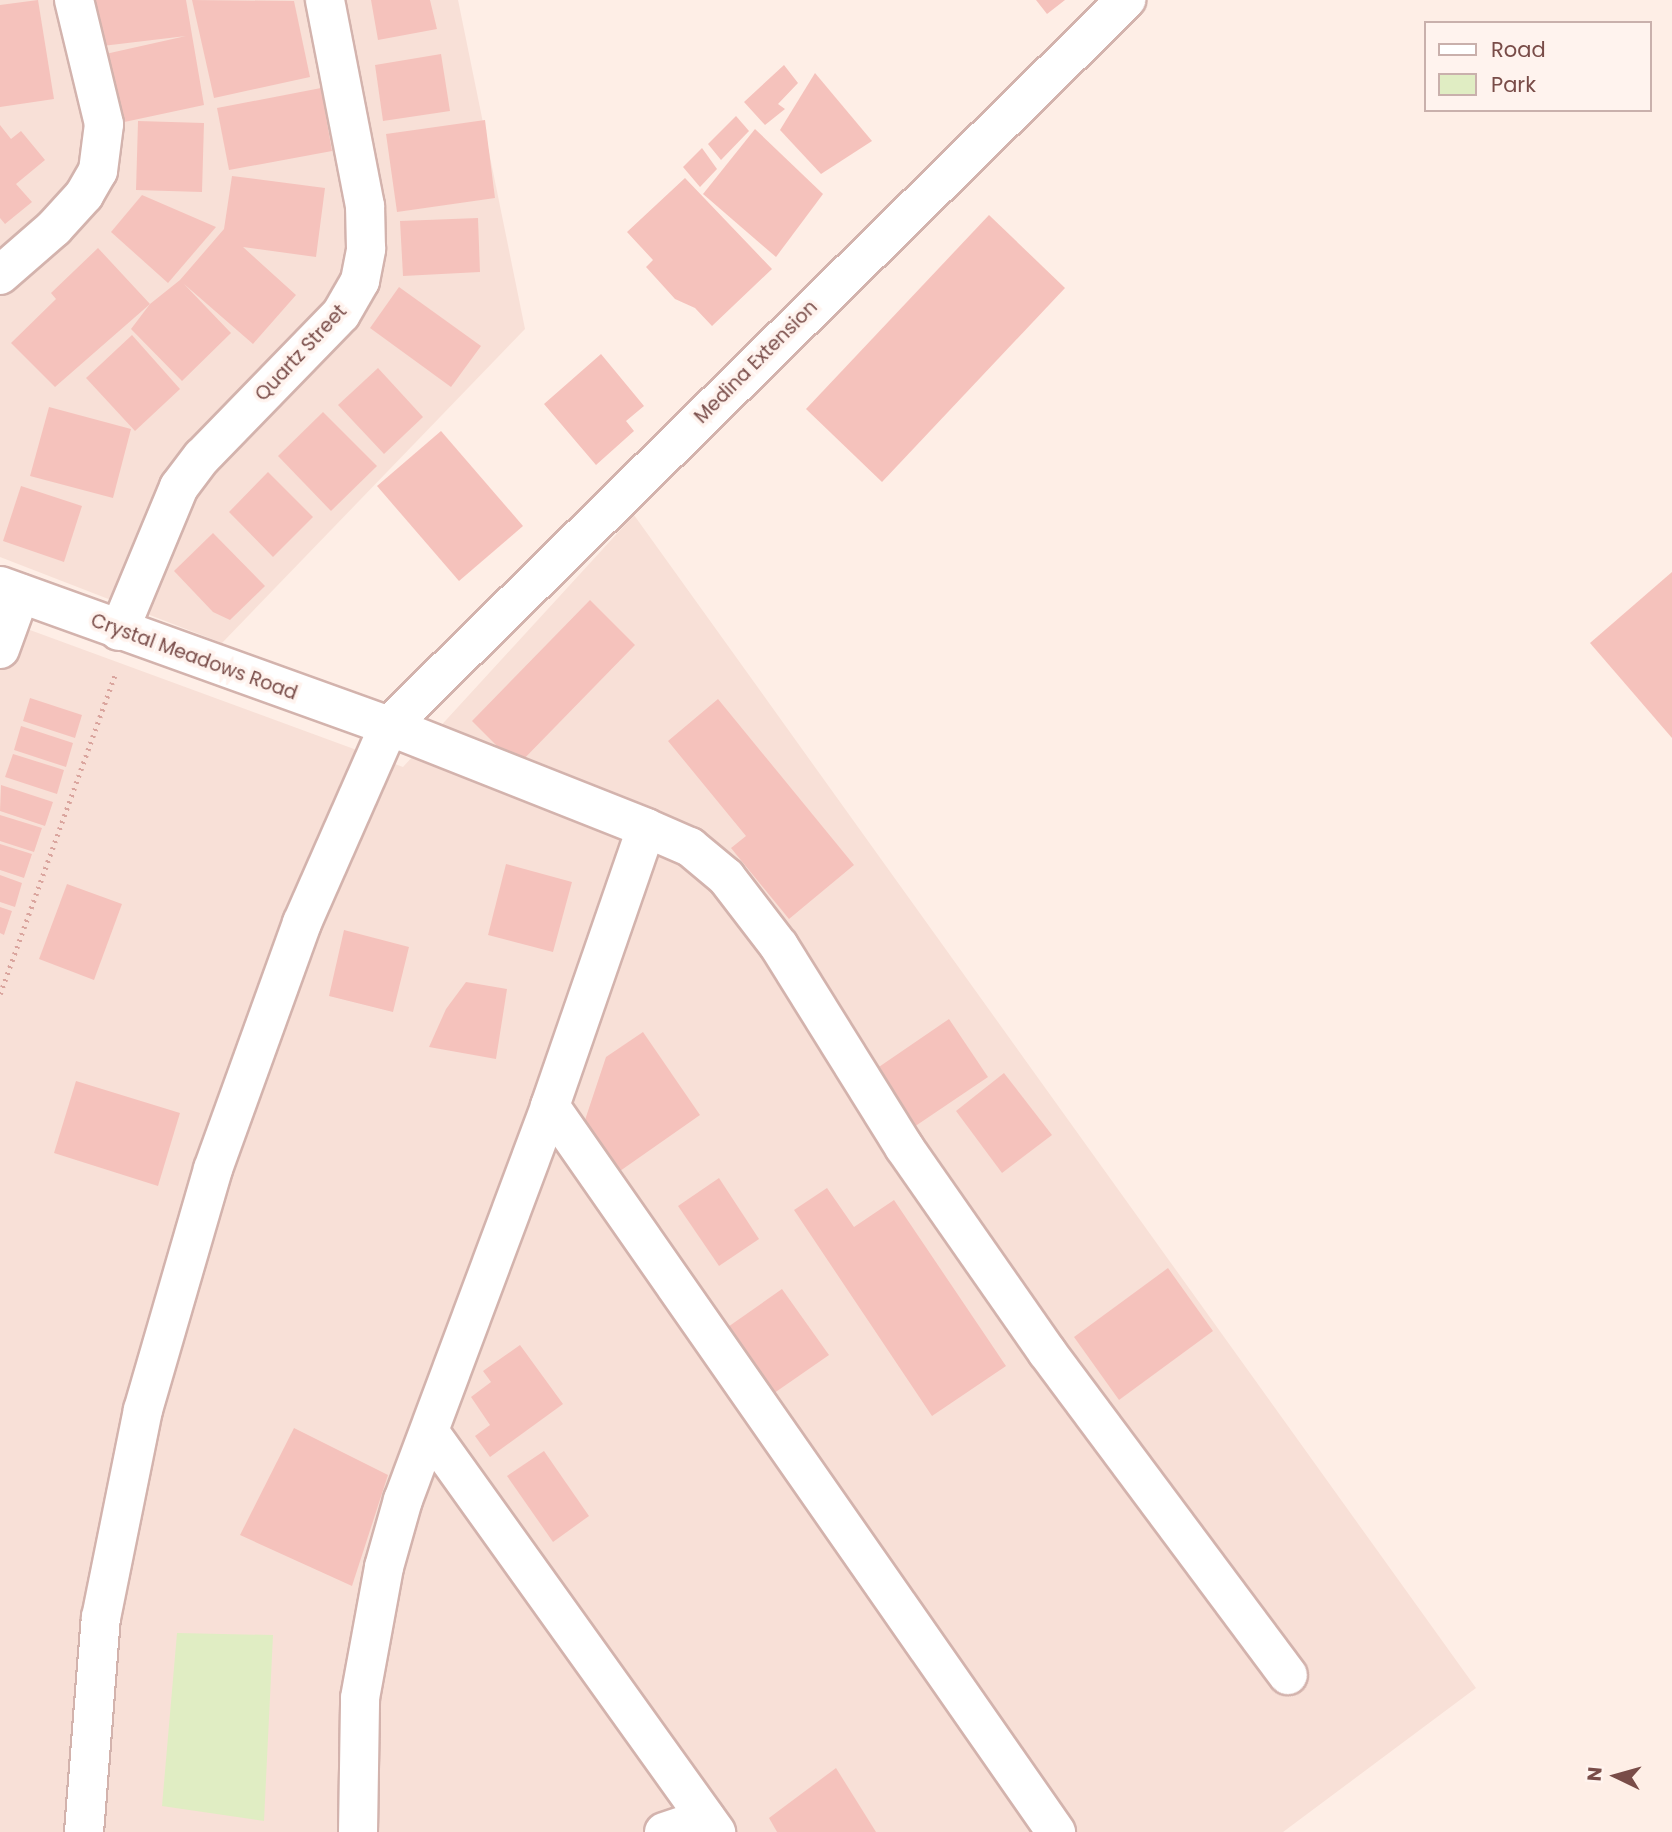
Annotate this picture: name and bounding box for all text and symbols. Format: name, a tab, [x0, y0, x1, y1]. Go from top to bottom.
legend	[1424, 21, 1651, 112]
text: Road	[1491, 35, 1546, 64]
text: Park	[1491, 70, 1536, 99]
street label: Medina Extension	[690, 296, 822, 428]
street label: Quartz Street	[251, 300, 351, 406]
street label: Crystal Meadows Road	[88, 609, 300, 705]
north arrow	[1581, 1741, 1651, 1811]
text: N	[1581, 1766, 1609, 1782]

